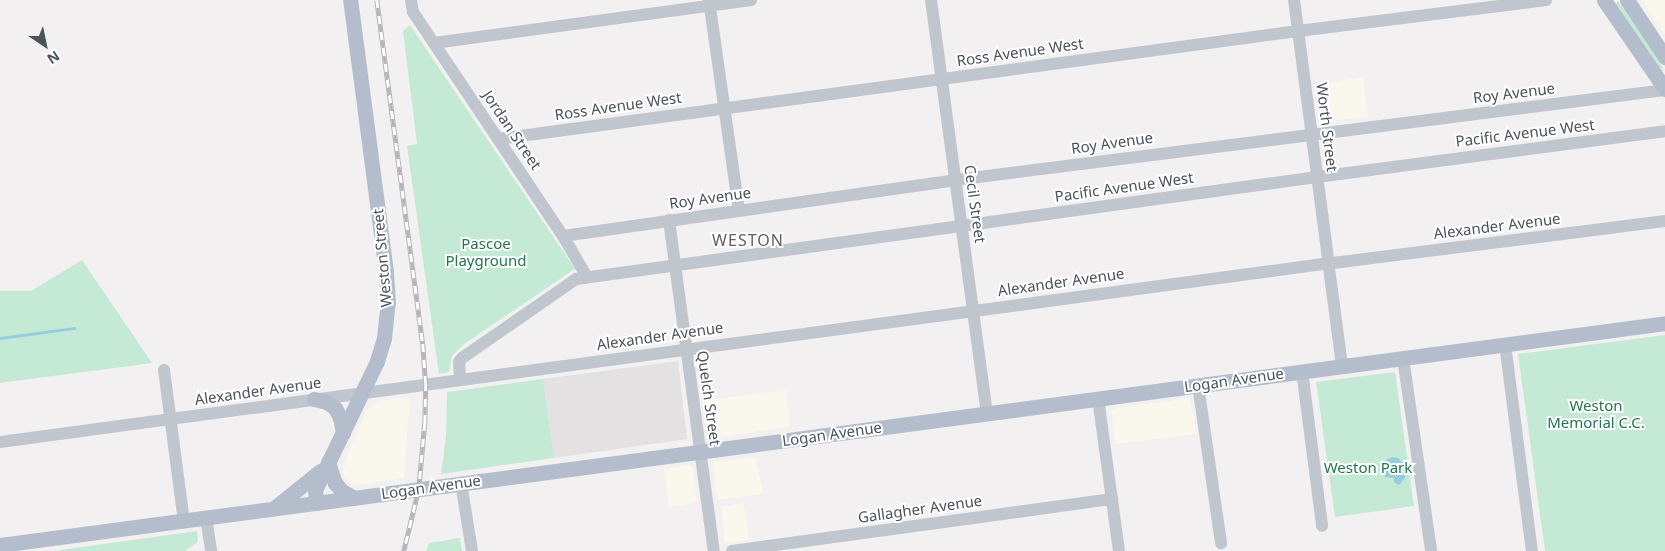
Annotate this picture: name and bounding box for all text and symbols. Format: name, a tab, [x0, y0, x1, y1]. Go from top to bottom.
north arrow	[20, 20, 70, 70]
street label: Ross Avenue West	[955, 34, 1085, 70]
text: N	[44, 47, 64, 69]
street label: Roy Avenue	[1472, 79, 1556, 107]
street label: Worth Street	[1313, 82, 1341, 172]
street label: Jordan Street	[479, 87, 545, 173]
street label: Ross Avenue West	[553, 88, 683, 124]
street label: Pacific Avenue West	[1454, 116, 1596, 150]
street label: Roy Avenue	[1070, 128, 1154, 158]
street label: Cecil Street	[961, 164, 989, 244]
street label: Pacific Avenue West	[1053, 168, 1195, 206]
street label: Roy Avenue	[668, 183, 752, 213]
street label: Weston Street	[369, 208, 395, 308]
street label: Alexander Avenue	[1433, 209, 1561, 243]
district label: WESTON	[711, 230, 785, 250]
park label: Pascoe Playground	[446, 234, 526, 269]
street label: Alexander Avenue	[997, 264, 1125, 300]
street label: Alexander Avenue	[596, 318, 724, 354]
street label: Quelch Street	[693, 349, 725, 447]
street label: Logan Avenue	[1183, 364, 1285, 396]
street label: Alexander Avenue	[194, 373, 322, 409]
park label: Weston Memorial C.C.	[1547, 396, 1645, 431]
street label: Logan Avenue	[781, 418, 883, 450]
park label: Weston Park	[1324, 459, 1412, 477]
street label: Logan Avenue	[380, 471, 482, 503]
street label: Gallagher Avenue	[857, 491, 983, 527]

